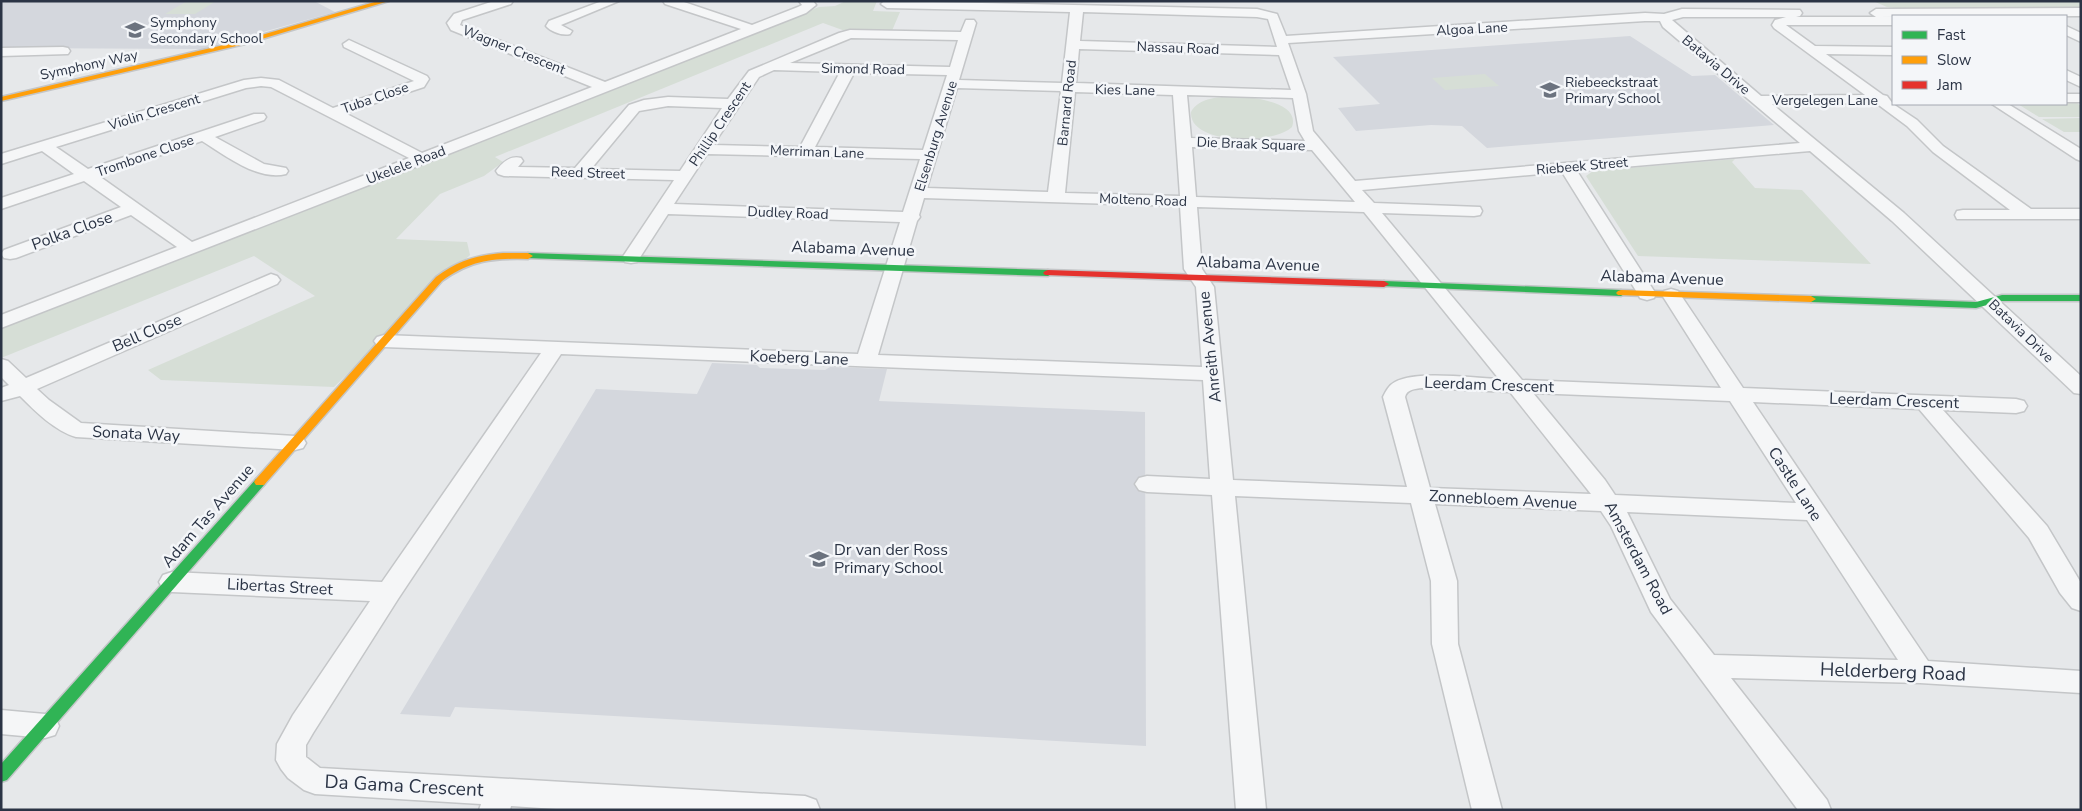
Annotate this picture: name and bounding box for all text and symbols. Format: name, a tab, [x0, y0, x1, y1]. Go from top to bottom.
place label: Symphony Secondary School	[150, 13, 264, 48]
legend	[1892, 15, 2067, 105]
street label: Algoa Lane	[1436, 18, 1508, 40]
school or university icon: Symphony Secondary School	[124, 19, 146, 41]
street label: Wagner Crescent	[460, 21, 568, 79]
text: Fast	[1937, 25, 1966, 45]
street label: Batavia Drive	[1678, 31, 1754, 99]
street label: Nassau Road	[1136, 37, 1220, 59]
street label: Symphony Way	[38, 45, 140, 85]
text: Slow	[1937, 50, 1972, 70]
street label: Simond Road	[821, 59, 905, 79]
street label: Barnard Road	[1053, 59, 1081, 147]
place label: Riebeeckstraat Primary School	[1565, 73, 1661, 108]
text: Jam	[1936, 75, 1963, 95]
street label: Tuba Close	[339, 78, 411, 118]
street label: Phillip Crescent	[685, 78, 755, 170]
street label: Elsenburg Avenue	[910, 78, 962, 194]
school or university icon: Riebeeckstraat Primary School	[1539, 79, 1561, 101]
street label: Kies Lane	[1095, 80, 1155, 100]
street label: Violin Crescent	[105, 89, 202, 135]
street label: Vergelegen Lane	[1771, 91, 1878, 110]
street label: Trombone Close	[93, 130, 197, 182]
street label: Die Braak Square	[1196, 133, 1306, 155]
street label: Ukelele Road	[364, 141, 448, 189]
street label: Merriman Lane	[770, 141, 864, 163]
street label: Riebeek Street	[1535, 153, 1629, 179]
street label: Reed Street	[551, 162, 625, 184]
street label: Molteno Road	[1099, 189, 1187, 211]
street label: Dudley Road	[747, 202, 829, 224]
street label: Polka Close	[29, 206, 115, 256]
street label: Alabama Avenue	[791, 236, 915, 262]
street label: Alabama Avenue	[1196, 251, 1320, 277]
street label: Alabama Avenue	[1600, 265, 1724, 291]
street label: Anreith Avenue	[1193, 290, 1227, 404]
street label: Batavia Drive	[1984, 295, 2058, 367]
street label: Bell Close	[109, 309, 185, 357]
street label: Koeberg Lane	[749, 345, 849, 371]
street label: Leerdam Crescent	[1424, 372, 1555, 398]
street label: Leerdam Crescent	[1829, 388, 1960, 414]
street label: Sonata Way	[92, 421, 181, 447]
street label: Castle Lane	[1763, 443, 1827, 525]
street label: Adam Tas Avenue	[157, 460, 259, 572]
street label: Zonnebloem Avenue	[1428, 485, 1578, 515]
street label: Amsterdam Road	[1599, 497, 1677, 619]
place label: Dr van der Ross Primary School	[834, 539, 948, 579]
school or university icon: Dr van der Ross Primary School	[808, 548, 830, 570]
street label: Libertas Street	[227, 573, 334, 601]
street label: Helderberg Road	[1820, 656, 1966, 688]
street label: Da Gama Crescent	[324, 769, 484, 803]

